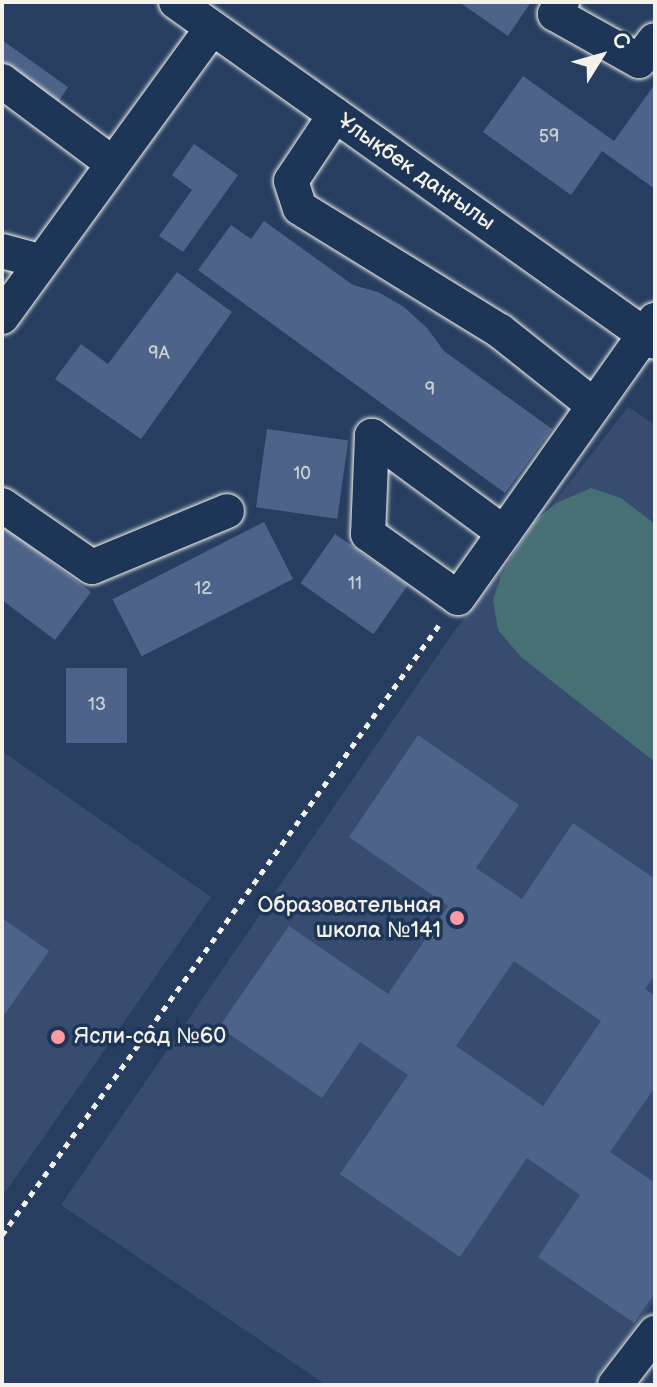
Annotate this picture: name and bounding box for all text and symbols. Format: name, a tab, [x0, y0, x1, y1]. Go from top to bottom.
north arrow	[561, 16, 641, 96]
text: С	[605, 27, 636, 55]
street label: Ұлықбек даңғылы	[332, 108, 500, 236]
house number: 59	[539, 126, 559, 148]
house number: 9А	[148, 343, 170, 365]
house number: 9	[425, 379, 435, 401]
house number: 10	[293, 463, 311, 485]
house number: 11	[348, 573, 362, 595]
house number: 12	[194, 578, 212, 600]
house number: 13	[88, 694, 106, 716]
place label: Образовательная школа №141	[258, 892, 441, 944]
marker: Образовательная школа №141	[448, 909, 466, 927]
place label: Ясли-сад №60	[74, 1024, 226, 1050]
marker: Ясли-сад №60	[49, 1028, 67, 1046]

